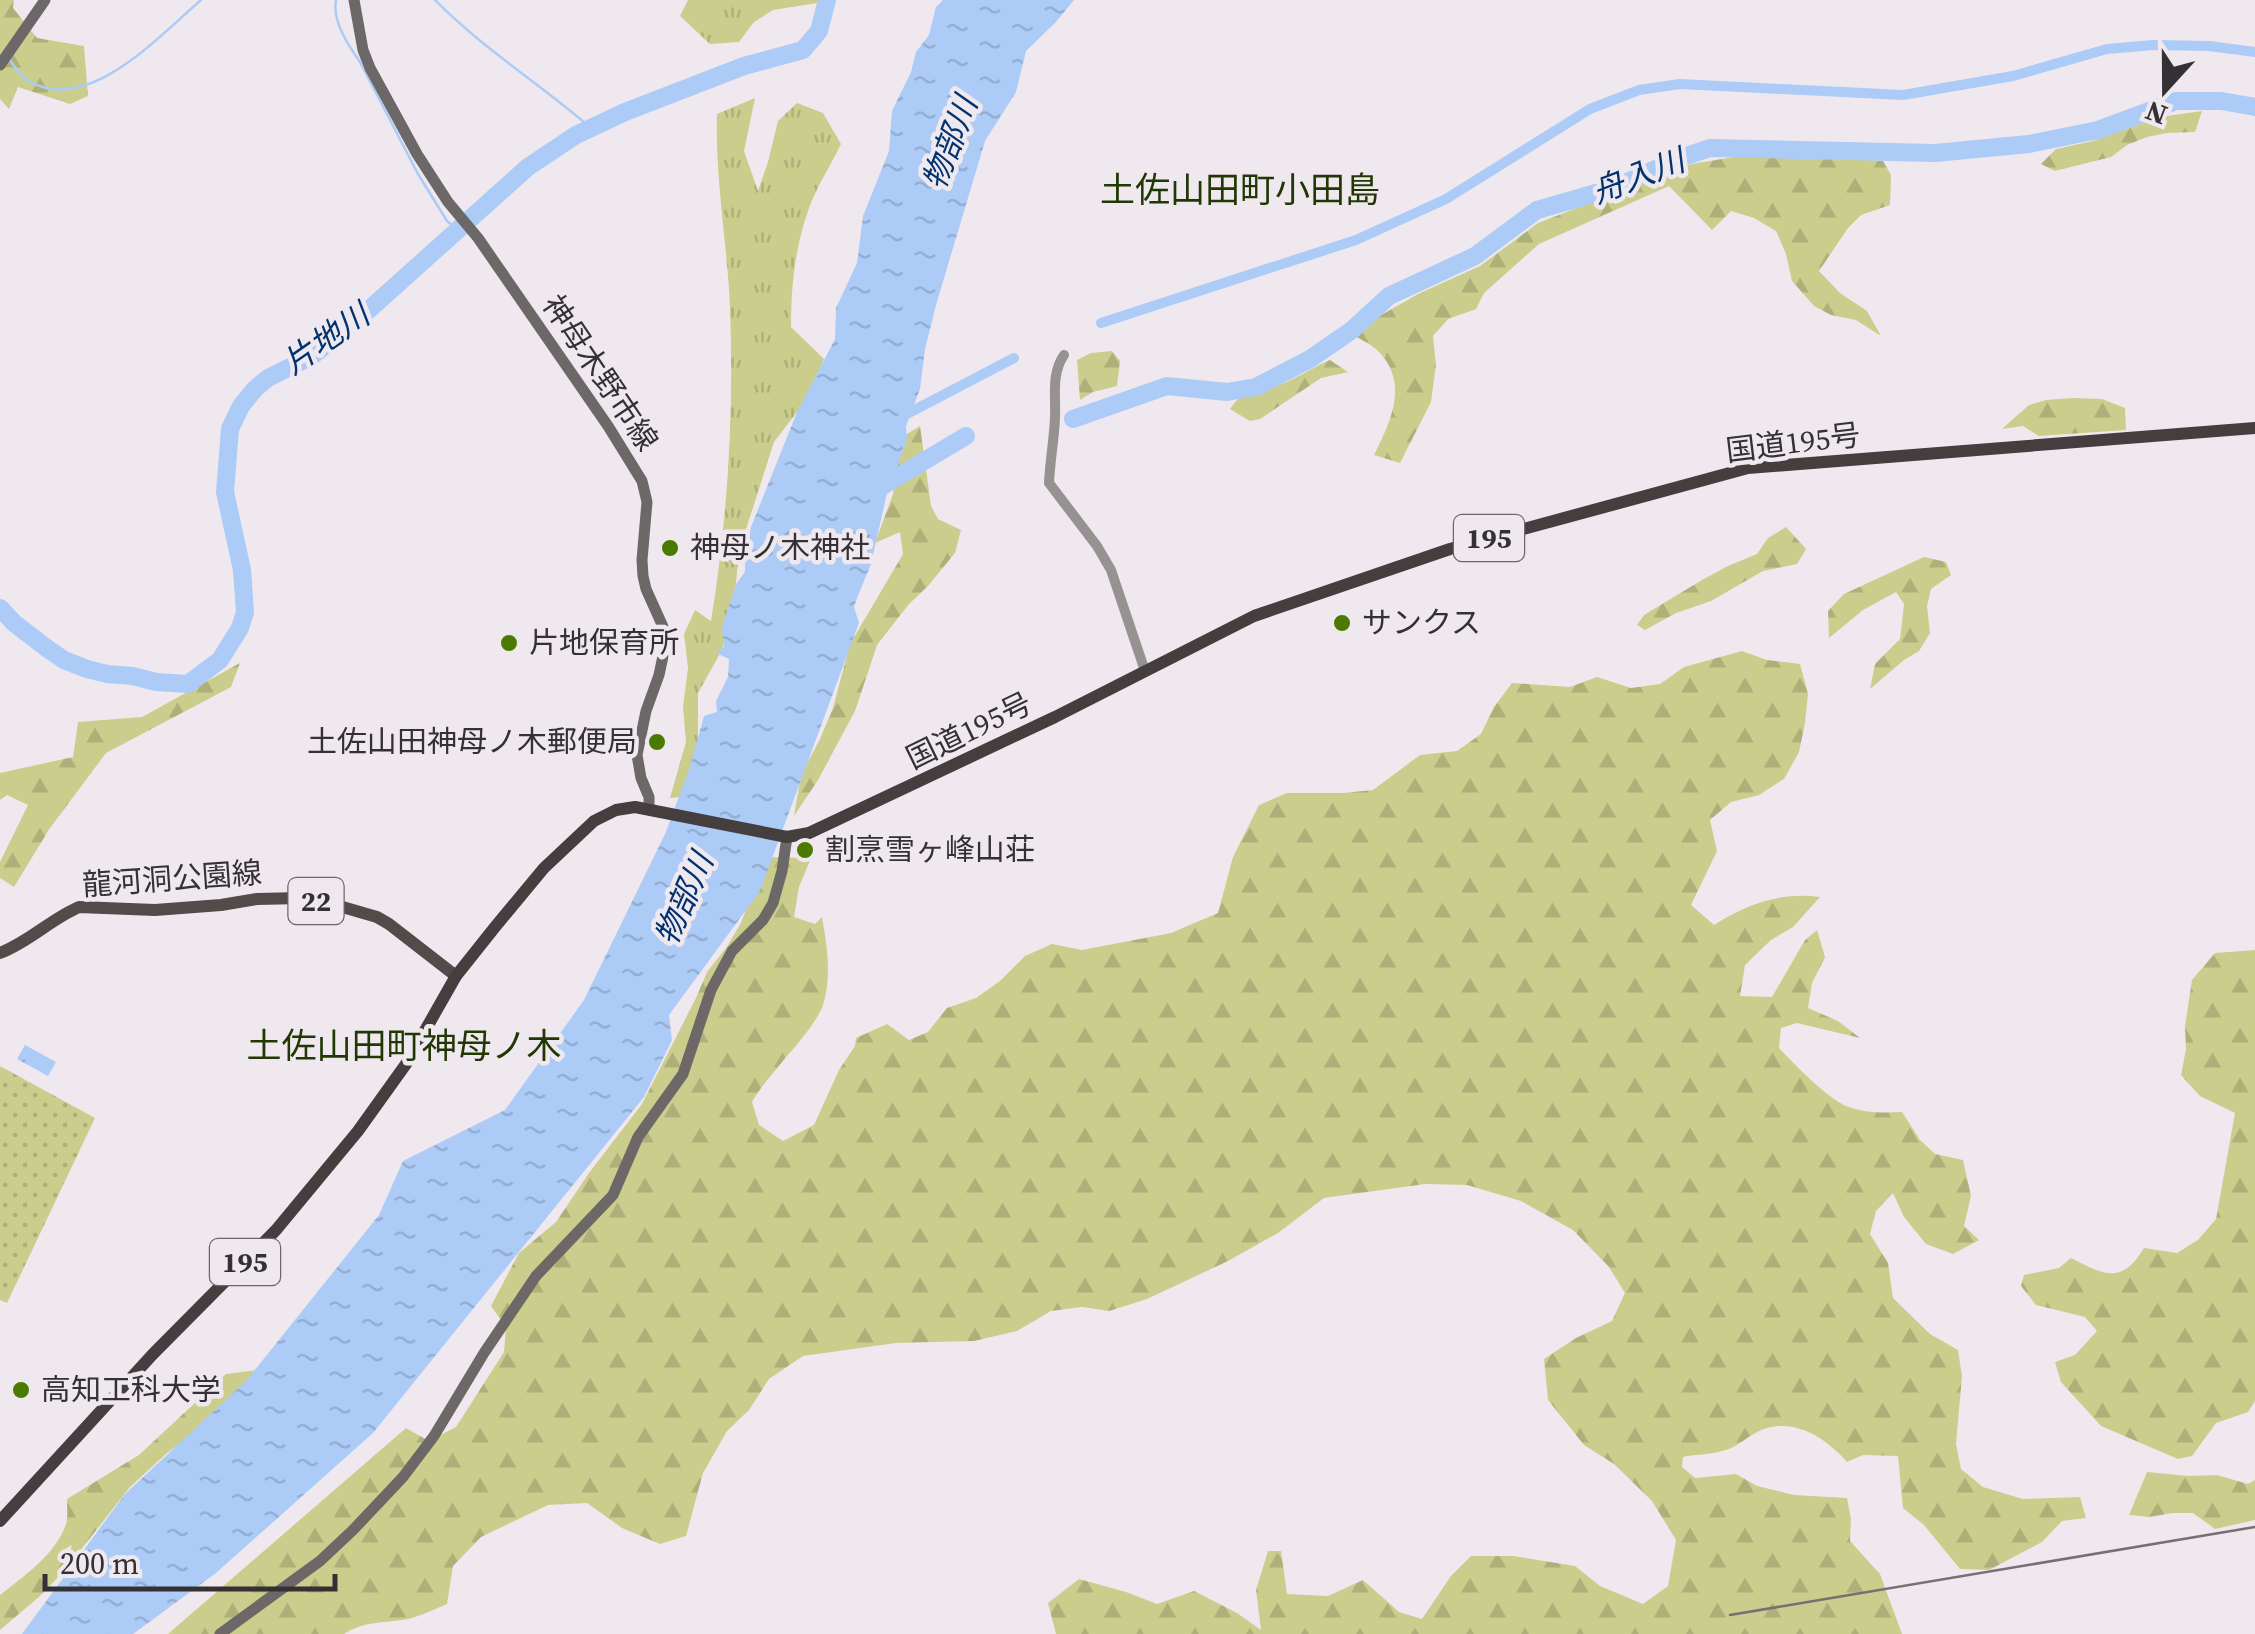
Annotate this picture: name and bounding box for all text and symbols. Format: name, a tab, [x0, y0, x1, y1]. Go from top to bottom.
north arrow	[2115, 40, 2215, 140]
water label: 物部川	[912, 88, 989, 196]
text: N	[2140, 92, 2172, 135]
water label: 舟入川	[1585, 137, 1693, 214]
district label: 土佐山田町小田島	[1100, 166, 1380, 214]
street label: 神母木野市線	[533, 287, 668, 459]
water label: 片地川	[274, 292, 380, 385]
street label: 国道195号	[1723, 414, 1862, 471]
road number: 195	[1454, 515, 1524, 561]
place label: 神母ノ木神社	[690, 527, 870, 568]
marker: 神母ノ木神社	[659, 537, 681, 559]
place label: サンクス	[1362, 602, 1481, 643]
marker: サンクス	[1331, 612, 1353, 634]
place label: 片地保育所	[529, 622, 679, 663]
marker: 片地保育所	[498, 632, 520, 654]
street label: 国道195号	[899, 683, 1038, 779]
place label: 土佐山田神母ノ木郵便局	[307, 721, 637, 762]
marker: 土佐山田神母ノ木郵便局	[646, 731, 668, 753]
place label: 割烹雪ヶ峰山荘	[825, 829, 1035, 870]
marker: 割烹雪ヶ峰山荘	[794, 839, 816, 861]
water label: 物部川	[644, 843, 725, 952]
street label: 龍河洞公園線	[81, 852, 263, 905]
road number: 22	[288, 878, 344, 924]
district label: 土佐山田町神母ノ木	[246, 1022, 562, 1070]
road number: 195	[210, 1239, 280, 1285]
place label: 高知工科大学	[41, 1369, 221, 1410]
marker: 高知工科大学	[10, 1379, 32, 1401]
scale bar	[45, 1529, 335, 1591]
text: 200 m	[60, 1543, 139, 1584]

